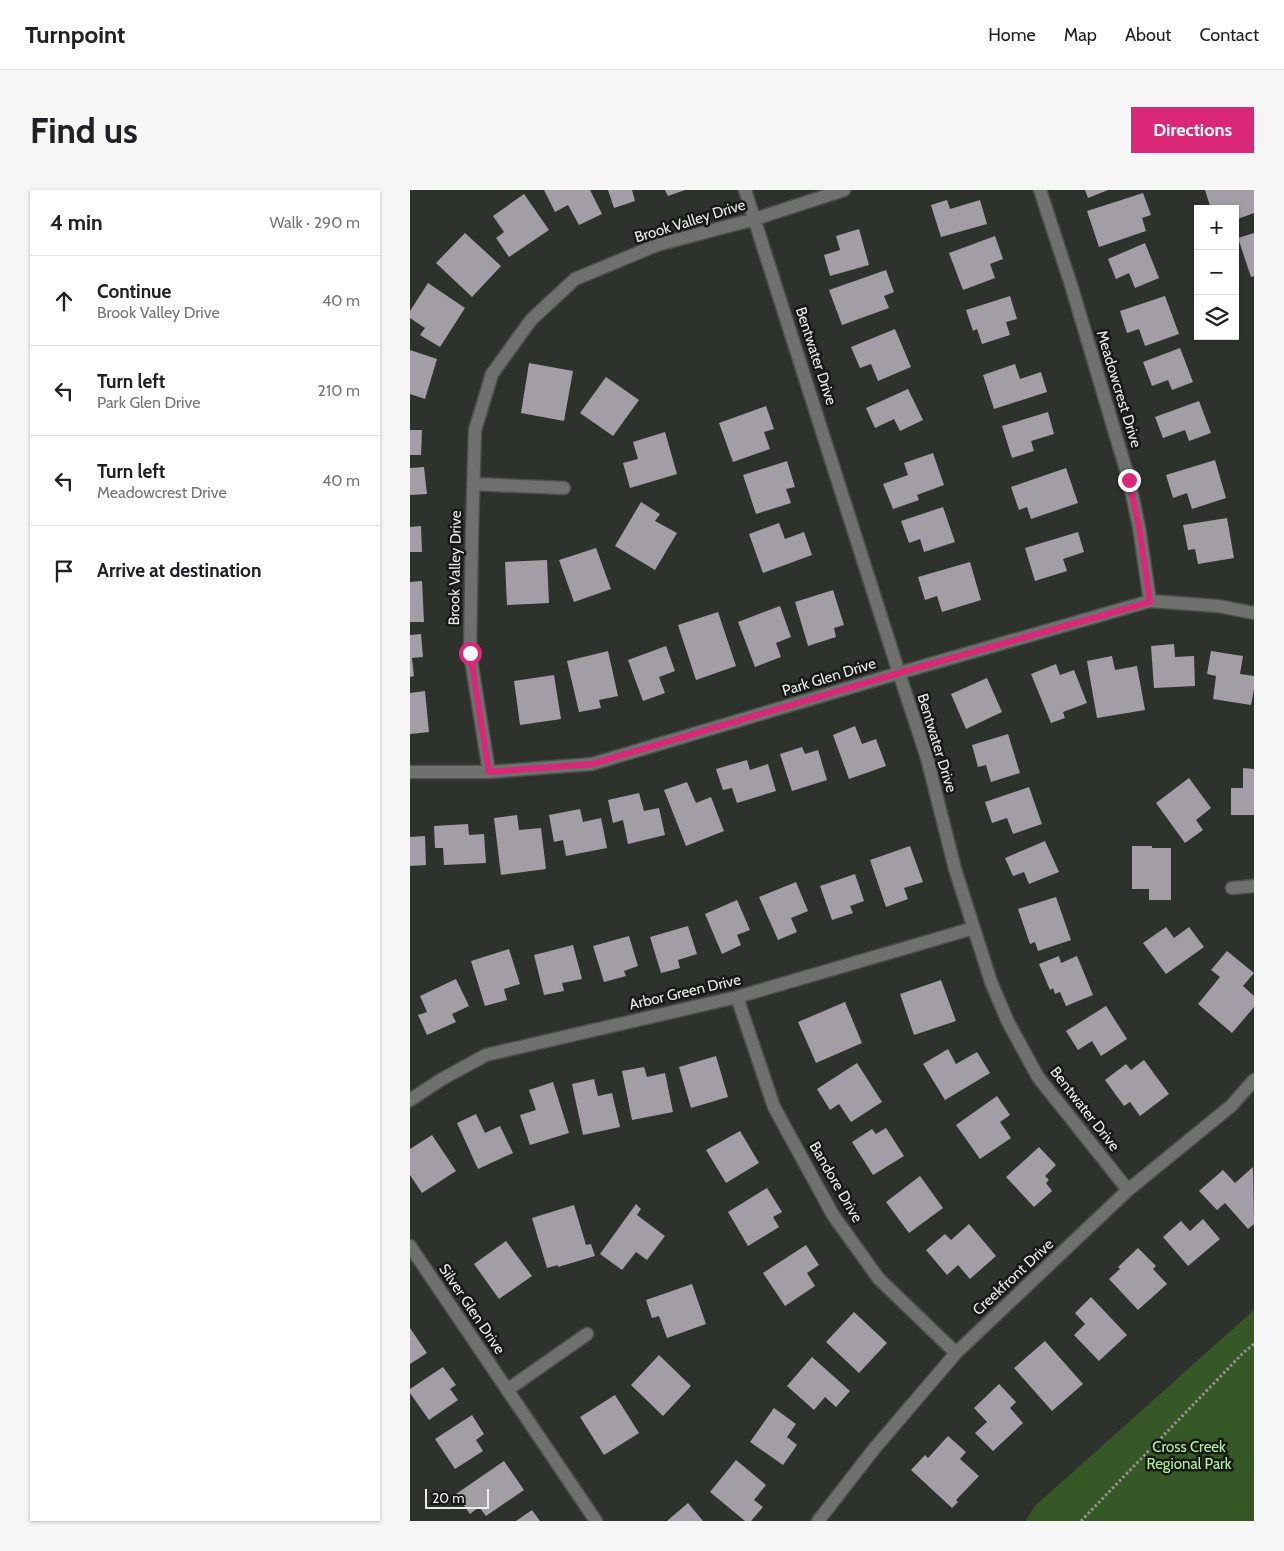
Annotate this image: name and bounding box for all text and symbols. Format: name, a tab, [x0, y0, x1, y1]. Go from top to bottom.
text: Turnpoint	[25, 20, 125, 49]
text: Home	[988, 24, 1036, 46]
text: Map	[1064, 24, 1097, 46]
text: About	[1125, 24, 1171, 46]
text: Contact	[1199, 24, 1259, 46]
button: Directions	[1131, 107, 1254, 153]
text: Find us	[30, 109, 138, 152]
street label: Brook Valley Drive	[632, 195, 748, 246]
map controls	[1194, 205, 1239, 340]
button: +	[1194, 205, 1239, 250]
text: 4 min	[50, 210, 103, 235]
text: Walk · 290 m	[270, 213, 360, 232]
button: −	[1194, 250, 1239, 295]
text: Continue	[97, 280, 171, 303]
icon: ahead	[50, 287, 78, 315]
text: 40 m	[322, 291, 360, 310]
button: layers	[1194, 295, 1239, 340]
text: Brook Valley Drive	[97, 303, 220, 322]
street label: Bentwater Drive	[792, 305, 840, 408]
street label: Meadowcrest Drive	[1093, 328, 1145, 450]
text: Turn left	[97, 370, 165, 393]
icon: left	[50, 377, 78, 405]
text: 210 m	[318, 381, 360, 400]
text: Park Glen Drive	[97, 393, 200, 412]
text: Turn left	[97, 460, 165, 483]
icon: left	[50, 467, 78, 495]
route end	[1118, 469, 1141, 492]
text: 40 m	[322, 471, 360, 490]
text: Meadowcrest Drive	[97, 483, 227, 502]
street label: Brook Valley Drive	[445, 510, 465, 626]
icon: arrive	[50, 557, 78, 585]
text: Arrive at destination	[97, 559, 261, 582]
route start	[459, 642, 482, 665]
street label: Park Glen Drive	[780, 654, 878, 700]
street label: Bentwater Drive	[913, 691, 961, 795]
street label: Arbor Green Drive	[627, 970, 743, 1014]
street label: Bentwater Drive	[1046, 1063, 1124, 1155]
street label: Bandore Drive	[806, 1138, 867, 1226]
street label: Creekfront Drive	[969, 1235, 1057, 1319]
street label: Silver Glen Drive	[435, 1260, 509, 1358]
park label: Cross Creek Regional Park	[1146, 1438, 1232, 1473]
scale bar	[425, 1486, 489, 1509]
text: 20 m	[432, 1489, 465, 1507]

